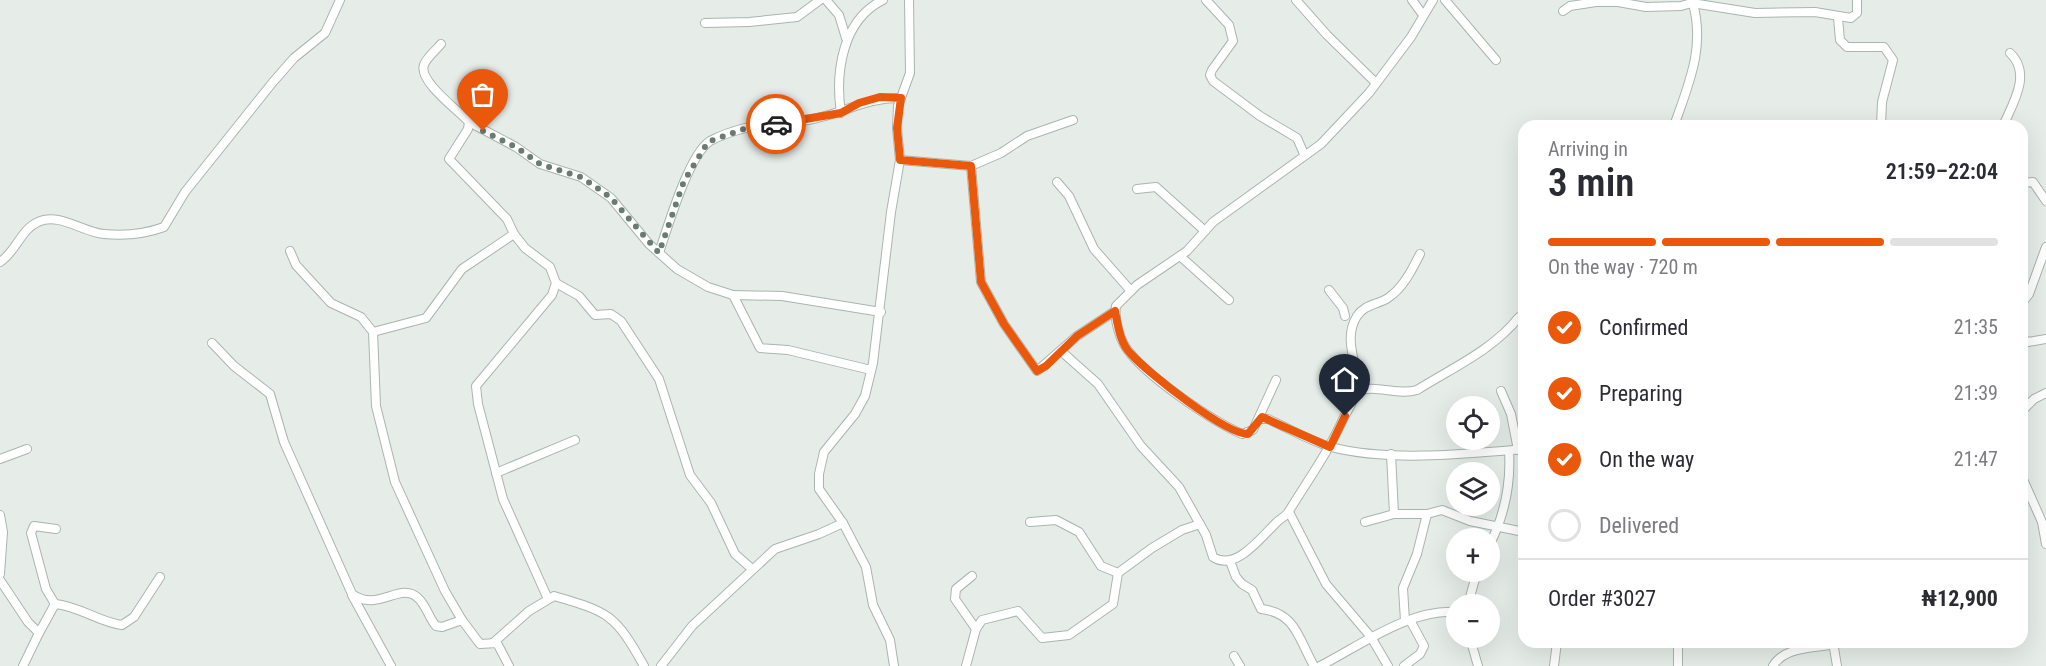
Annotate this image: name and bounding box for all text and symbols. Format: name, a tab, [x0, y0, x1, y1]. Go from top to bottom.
pin	[457, 69, 508, 131]
icon: bag	[466, 78, 499, 111]
courier	[746, 94, 806, 154]
icon: car	[760, 108, 793, 141]
text: Arriving in	[1548, 137, 1628, 161]
text: 21:59–22:04	[1886, 159, 1998, 184]
text: 3 min	[1548, 160, 1634, 206]
text: On the way · 720 m	[1548, 255, 1698, 279]
icon: check	[1548, 311, 1581, 344]
text: Confirmed	[1599, 315, 1688, 340]
text: 21:35	[1954, 315, 1998, 339]
pin	[1319, 354, 1370, 416]
icon: home	[1328, 363, 1361, 396]
icon: check	[1548, 377, 1581, 410]
text: Preparing	[1599, 381, 1683, 406]
text: 21:39	[1954, 381, 1998, 405]
map controls	[1446, 396, 1500, 648]
button: locate	[1446, 396, 1500, 450]
icon: check	[1548, 443, 1581, 476]
text: On the way	[1599, 447, 1694, 472]
text: 21:47	[1954, 447, 1998, 471]
button: layers	[1446, 462, 1500, 516]
text: Delivered	[1599, 513, 1679, 538]
button: +	[1446, 528, 1500, 582]
text: Order #3027	[1548, 586, 1656, 611]
text: ₦12,900	[1921, 586, 1998, 611]
button: −	[1446, 594, 1500, 648]

